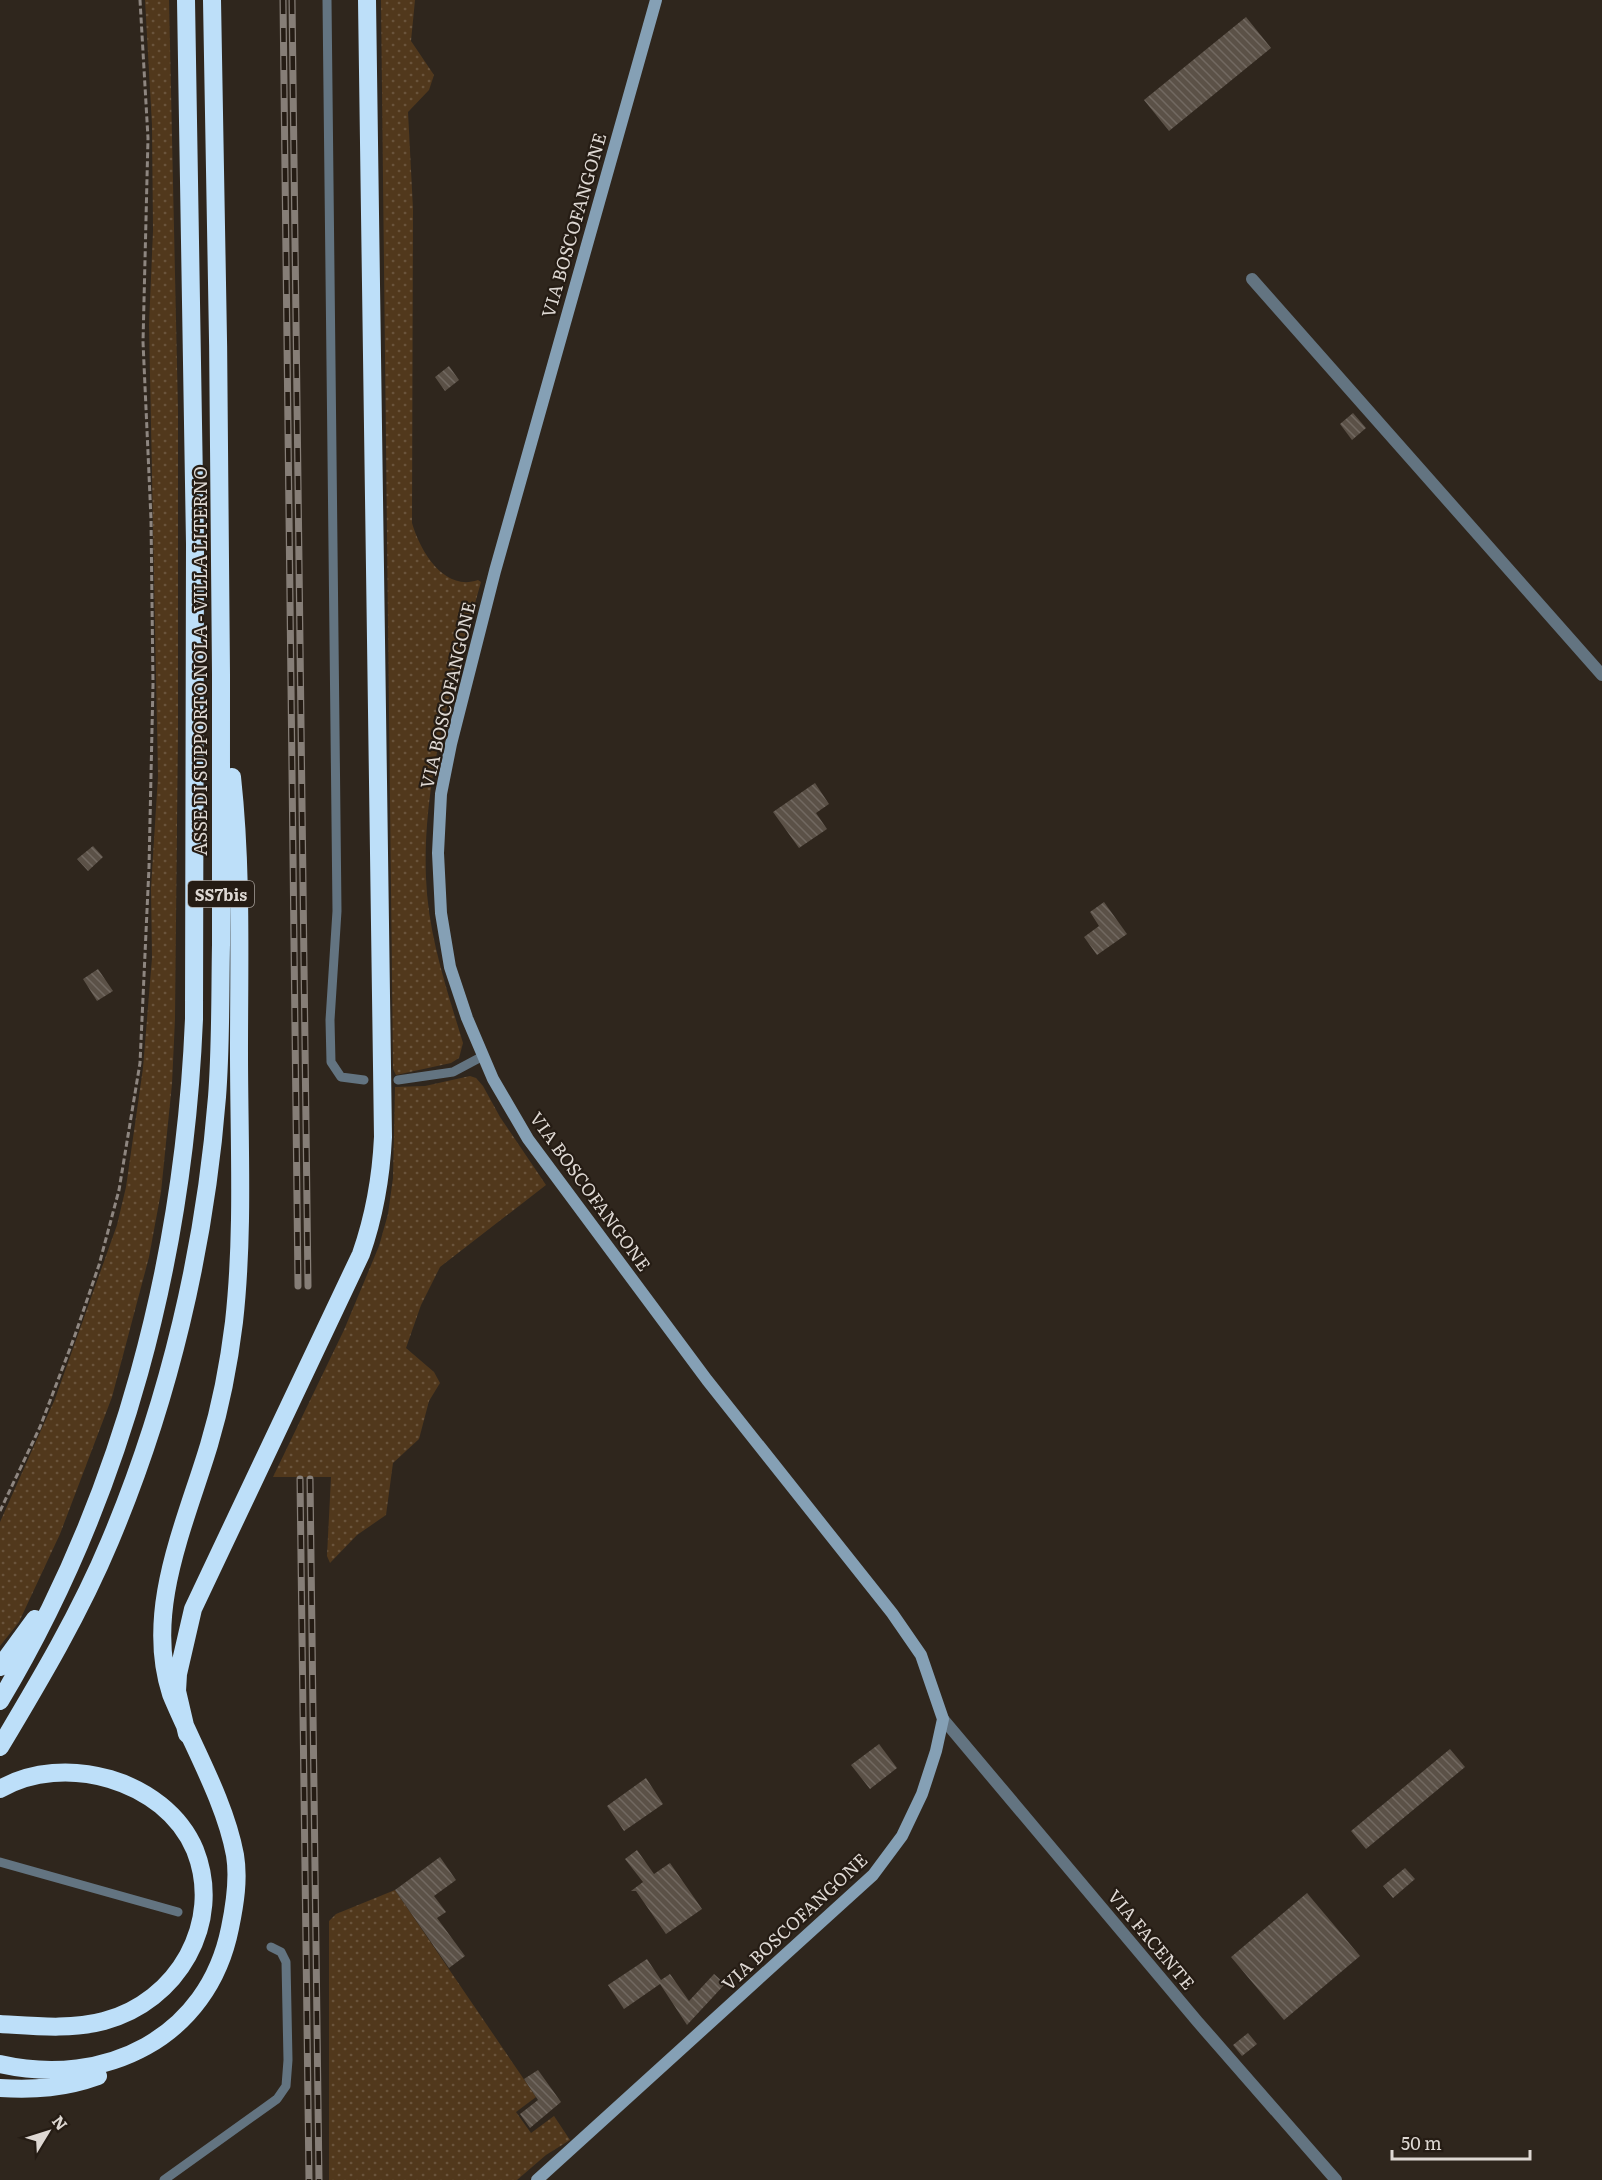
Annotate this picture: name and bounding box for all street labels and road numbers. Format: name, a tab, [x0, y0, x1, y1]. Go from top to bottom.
street label: VIA BOSCOFANGONE	[534, 129, 612, 321]
street label: ASSE DI SUPPORTO NOLA - VILLA LITERNO	[186, 466, 213, 856]
street label: VIA BOSCOFANGONE	[412, 599, 482, 791]
road number: SS7bis	[188, 881, 254, 907]
street label: VIA BOSCOFANGONE	[524, 1106, 658, 1276]
street label: VIA BOSCOFANGONE	[715, 1846, 873, 1996]
street label: VIA FACENTE	[1102, 1883, 1202, 1995]

